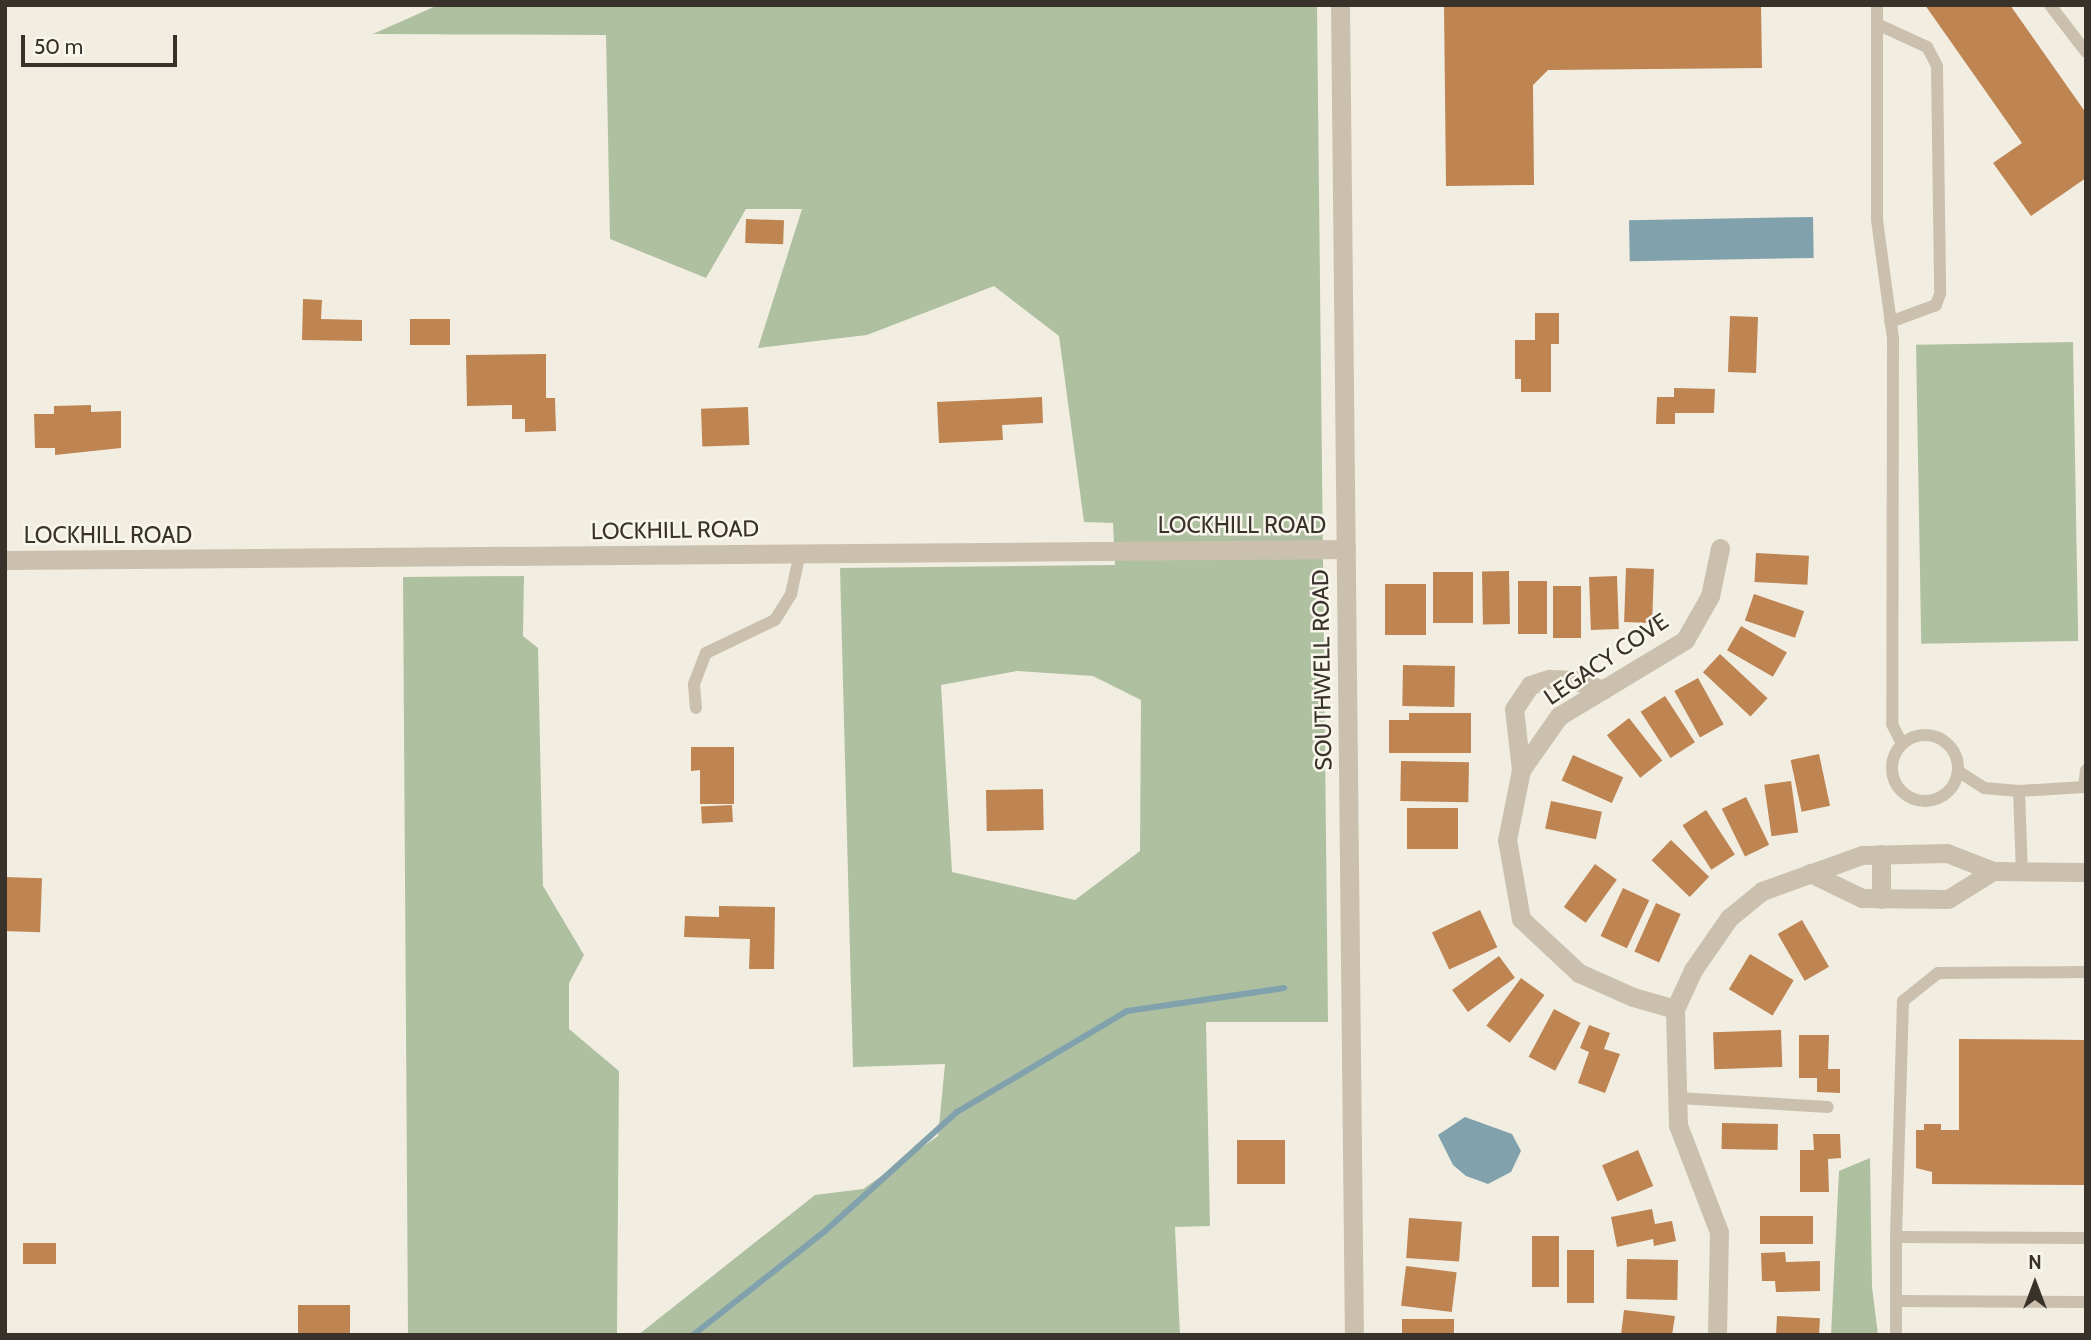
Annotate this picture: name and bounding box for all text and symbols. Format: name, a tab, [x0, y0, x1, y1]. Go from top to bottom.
scale bar	[24, 21, 180, 65]
text: 50 m	[34, 34, 83, 59]
street label: LOCKHILL ROAD	[1158, 511, 1326, 539]
street label: LOCKHILL ROAD	[591, 515, 759, 545]
street label: LOCKHILL ROAD	[24, 521, 192, 549]
street label: SOUTHWELL ROAD	[1306, 569, 1338, 771]
street label: LEGACY COVE	[1539, 607, 1673, 711]
north arrow	[2000, 1249, 2070, 1319]
text: N	[2028, 1251, 2042, 1274]

